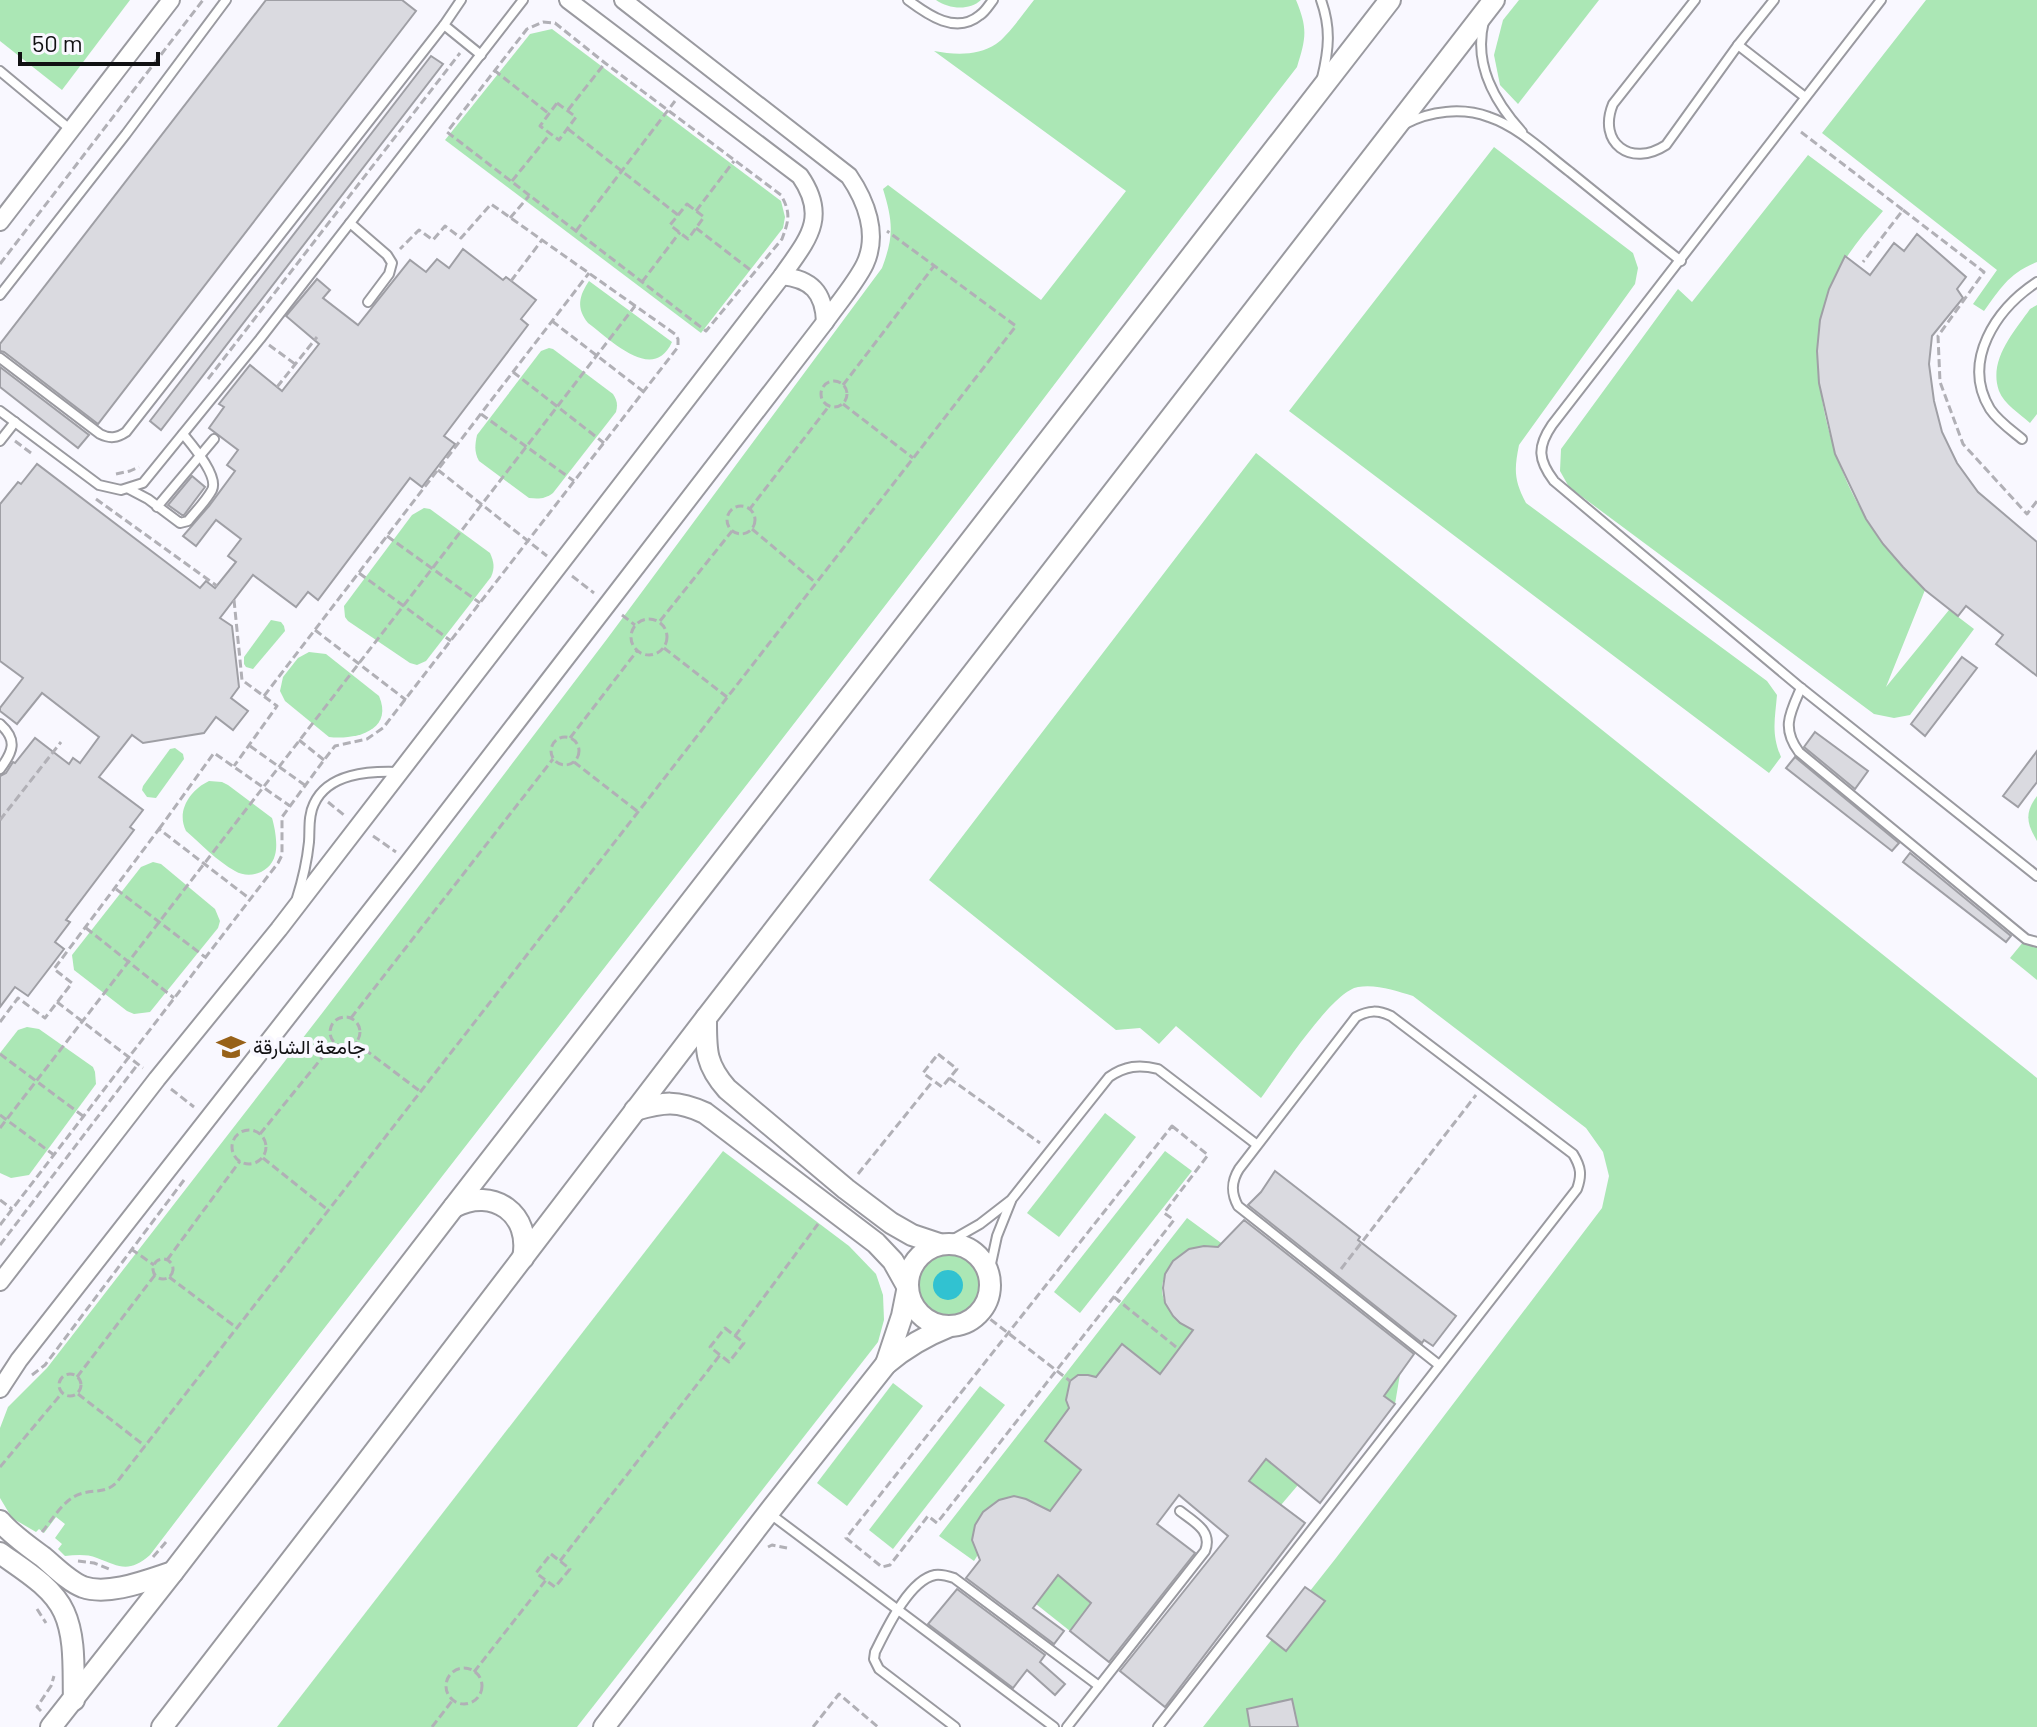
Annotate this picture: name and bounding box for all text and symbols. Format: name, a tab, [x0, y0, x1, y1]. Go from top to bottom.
scale bar	[20, 16, 158, 66]
text: 50 m	[32, 28, 83, 57]
school or university icon: جامعة الشارقة	[216, 1032, 246, 1062]
place label: جامعة الشارقة	[253, 1034, 366, 1060]

